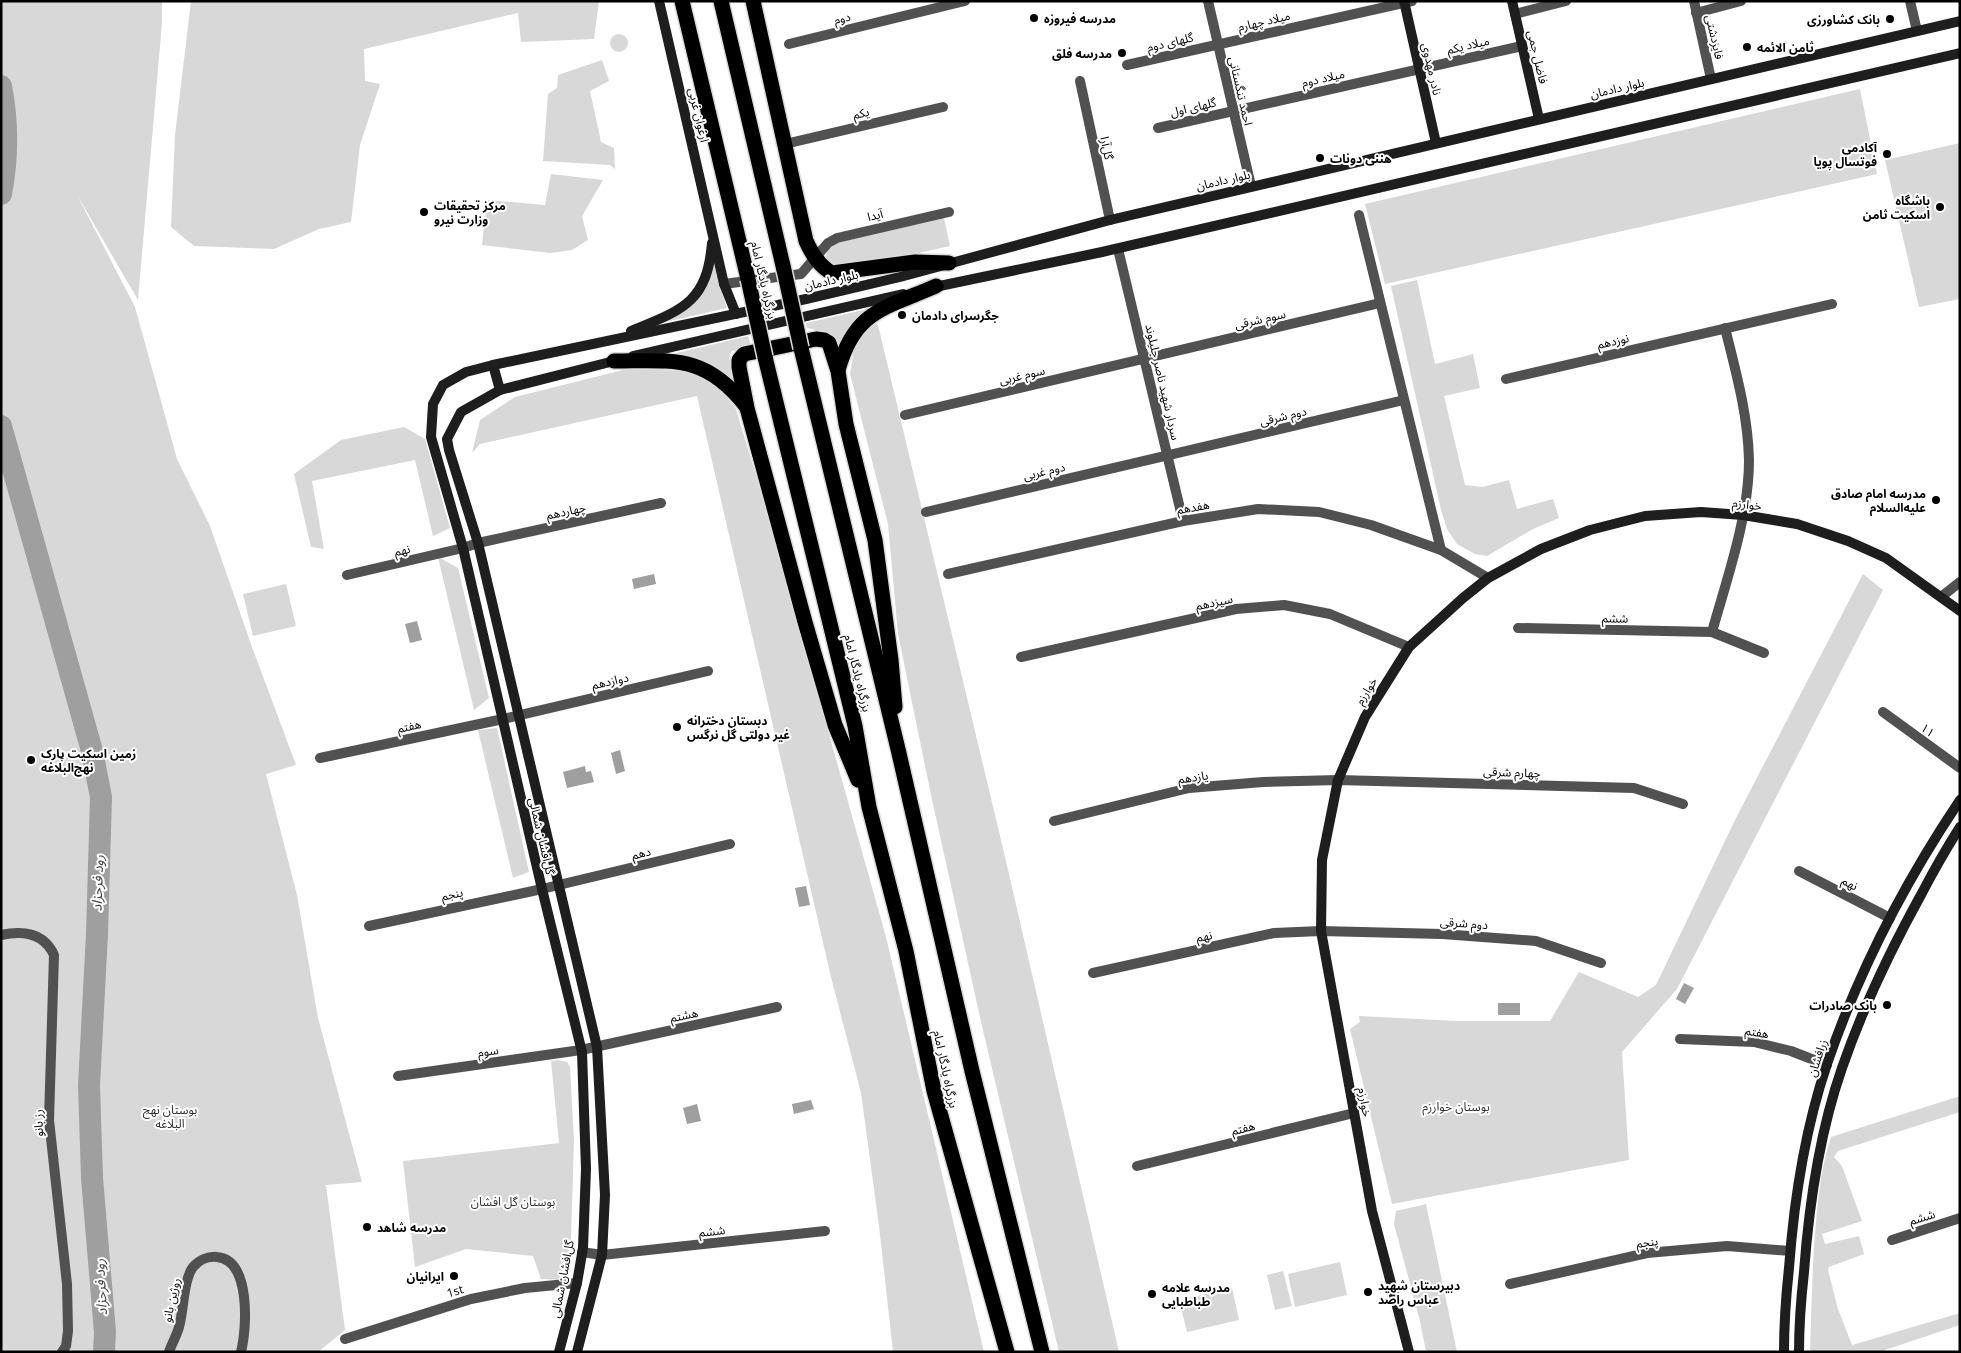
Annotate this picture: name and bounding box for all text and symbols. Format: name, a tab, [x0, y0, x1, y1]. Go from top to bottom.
street label: میلاد چهارم	[1236, 7, 1292, 36]
street label: دوم	[832, 8, 853, 29]
place label: مدرسه فیروزه	[1044, 10, 1116, 27]
place label: بانک کشاورزی	[1807, 11, 1880, 28]
marker: مدرسه فیروزه	[1028, 12, 1040, 24]
street label: فایزدشتی	[1702, 13, 1728, 61]
marker: بانک کشاورزی	[1884, 13, 1896, 25]
street label: گلهای دوم	[1145, 28, 1196, 57]
street label: فاضل جمی	[1524, 29, 1552, 85]
street label: میلاد یکم	[1445, 32, 1491, 59]
place label: ثامن الائمه	[1757, 39, 1814, 56]
street label: نادر مهدوی	[1418, 41, 1446, 97]
marker: ثامن الائمه	[1741, 41, 1753, 53]
place label: مدرسه فلق	[1052, 45, 1112, 62]
marker: مدرسه فلق	[1116, 47, 1128, 59]
street label: احمد تنگستانی	[1225, 55, 1257, 127]
street label: میلاد دوم	[1300, 65, 1346, 92]
street label: بلوار دادمان	[1588, 74, 1646, 102]
street label: ارغوان غربی	[684, 86, 714, 144]
street label: گلهای اول	[1168, 93, 1219, 121]
street label: یکم	[851, 103, 871, 124]
street label: گل‌آرا	[1096, 135, 1118, 162]
place label: آکادمی فوتسال پویا	[1814, 139, 1878, 170]
marker: آکادمی فوتسال پویا	[1881, 148, 1893, 160]
place label: هننی دونات	[1330, 150, 1392, 167]
marker: هننی دونات	[1314, 152, 1326, 164]
street label: بلوار دادمان	[1194, 166, 1252, 194]
place label: باشگاه اسکیت ثامن	[1863, 192, 1930, 223]
place label: مرکز تحقیقات وزارت نیرو	[434, 197, 506, 228]
marker: باشگاه اسکیت ثامن	[1934, 201, 1946, 213]
street label: آیدا	[865, 205, 885, 225]
marker: مرکز تحقیقات وزارت نیرو	[418, 206, 430, 218]
street label: بزرگراه یادگار امام	[746, 239, 781, 321]
street label: بلوار دادمان	[802, 266, 860, 294]
street label: سوم شرقی	[1233, 305, 1287, 334]
place label: جگرسرای دادمان	[912, 307, 999, 324]
marker: جگرسرای دادمان	[896, 309, 908, 321]
street label: سردار شهید ناصر جلیلوند	[1141, 322, 1185, 442]
street label: نوزدهم	[1595, 329, 1631, 354]
street label: سوم غربی	[997, 361, 1047, 389]
street label: دوم شرقی	[1258, 402, 1309, 431]
street label: دوم غربی	[1021, 458, 1067, 485]
place label: مدرسه امام صادق علیه‌السلام	[1831, 485, 1926, 517]
street label: خوارزم	[1731, 494, 1763, 515]
marker: مدرسه امام صادق علیه‌السلام	[1930, 494, 1942, 506]
street label: هفدهم	[1175, 496, 1211, 519]
street label: چهاردهم	[545, 499, 588, 524]
street label: نهم	[392, 540, 412, 561]
street label: سیزدهم	[1194, 590, 1234, 615]
street label: ششم	[1602, 609, 1628, 628]
street label: بزرگراه یادگار امام	[839, 632, 876, 714]
street label: دوازدهم	[590, 668, 631, 694]
street label: خوارزم	[1351, 674, 1382, 709]
place label: دبستان دخترانه غیر دولتی گل نرگس	[687, 712, 790, 743]
street label: هفتم	[395, 715, 423, 738]
street label: ۱۱	[1917, 719, 1939, 741]
marker: دبستان دخترانه غیر دولتی گل نرگس	[671, 721, 683, 733]
place label: زمین اسکیت پارک نهج‌البلاغه	[41, 745, 136, 777]
marker: زمین اسکیت پارک نهج‌البلاغه	[25, 754, 37, 766]
street label: چهارم شرقی	[1483, 763, 1541, 782]
street label: یازدهم	[1177, 766, 1209, 789]
street label: گل‌افشان شمالی	[525, 796, 559, 877]
street label: دهم	[630, 842, 653, 865]
water label: رود فرحزاد	[87, 854, 107, 912]
street label: نهم	[1839, 872, 1861, 895]
street label: پنجم	[439, 883, 465, 906]
street label: دوم شرقی	[1439, 913, 1489, 934]
street label: نهم	[1194, 926, 1214, 947]
place label: بانک صادرات	[1809, 997, 1877, 1014]
marker: بانک صادرات	[1881, 999, 1893, 1011]
street label: هشتم	[668, 1004, 700, 1027]
street label: هفتم	[1744, 1022, 1770, 1043]
street label: بزرگراه یادگار امام	[928, 1028, 963, 1110]
street label: زرافشان	[1803, 1037, 1831, 1079]
street label: سوم	[476, 1041, 500, 1062]
street label: خوارزم	[1353, 1086, 1376, 1118]
park label: بوستان خوارزم	[1422, 1098, 1490, 1116]
park label: بوستان نهج البلاغه	[143, 1101, 197, 1132]
street label: رز بانو	[29, 1109, 47, 1137]
street label: هفتم	[1229, 1117, 1257, 1140]
park label: بوستان گل افشان	[471, 1193, 555, 1210]
street label: ششم	[1907, 1205, 1937, 1230]
place label: مدرسه شاهد	[377, 1219, 446, 1236]
marker: مدرسه شاهد	[361, 1221, 373, 1233]
street label: ششم	[698, 1221, 726, 1242]
street label: پنجم	[1635, 1232, 1659, 1253]
street label: گل‌افشان شمالی	[546, 1238, 578, 1319]
water label: رود فرحزاد	[89, 1258, 111, 1316]
place label: ایرانیان	[407, 1268, 444, 1285]
marker: ایرانیان	[448, 1270, 460, 1282]
street label: روژین بانو	[158, 1276, 184, 1324]
place label: دبیرستان شهید عباس راصد	[1378, 1277, 1460, 1308]
place label: مدرسه علامه طباطبایی	[1162, 1279, 1230, 1310]
street label: 1st	[444, 1280, 466, 1302]
marker: دبیرستان شهید عباس راصد	[1362, 1286, 1374, 1298]
marker: مدرسه علامه طباطبایی	[1146, 1288, 1158, 1300]

